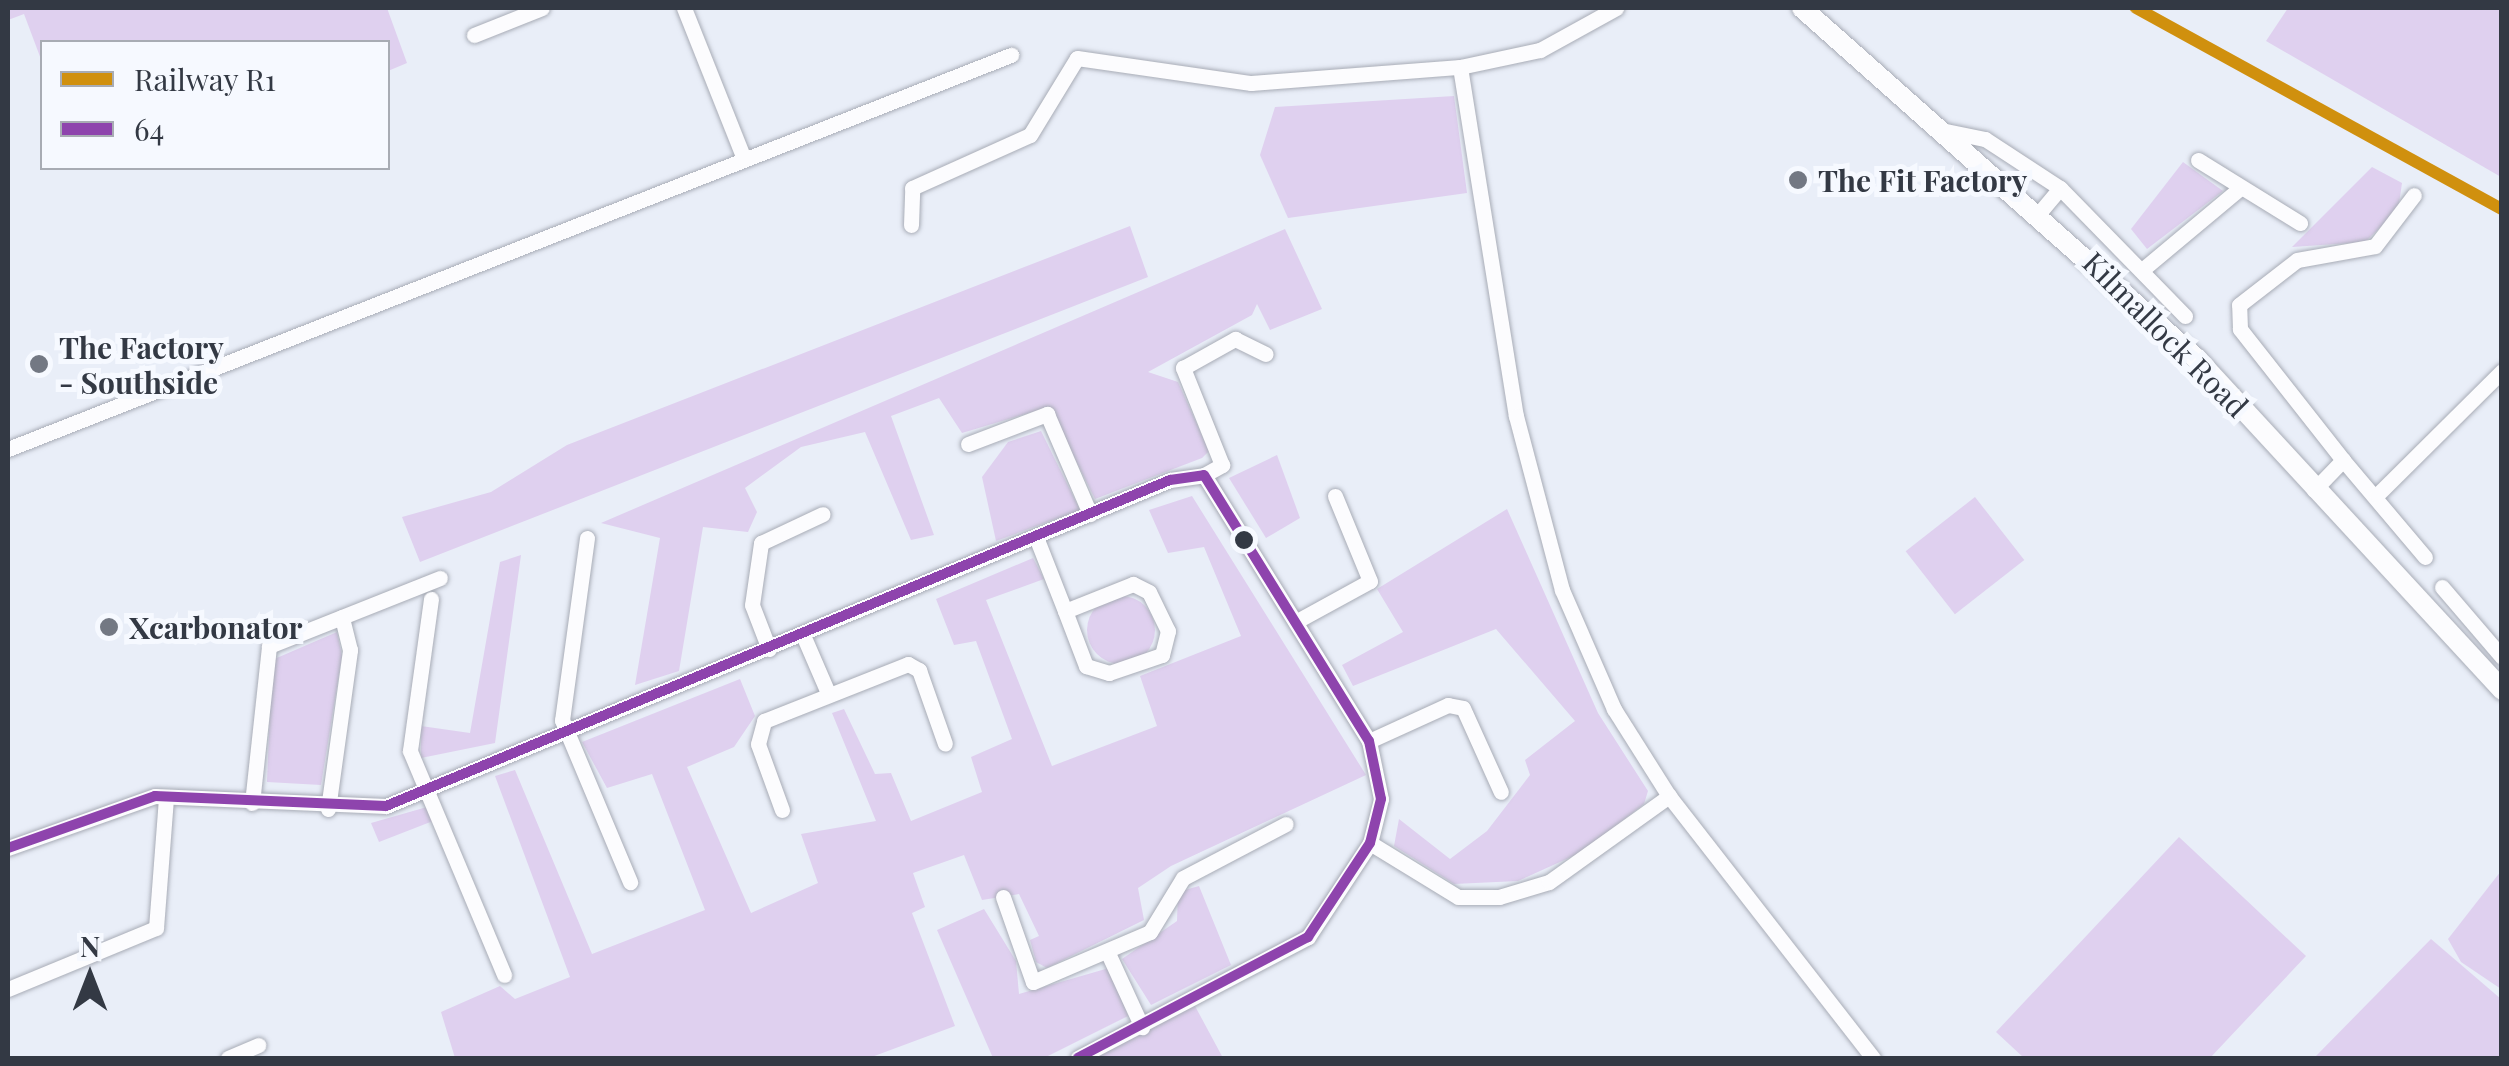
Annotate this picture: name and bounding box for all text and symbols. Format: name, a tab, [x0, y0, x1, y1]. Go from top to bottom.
legend	[40, 40, 390, 170]
text: Railway R1	[134, 59, 276, 99]
text: 64	[134, 109, 164, 149]
place label: The Fit Factory	[1818, 162, 2028, 198]
marker: The Fit Factory	[1787, 169, 1809, 191]
street label: Kilmallock Road	[2076, 244, 2256, 424]
place label: The Factory - Southside	[59, 329, 224, 400]
marker: The Factory - Southside	[28, 353, 50, 375]
unlabelled marker	[1234, 530, 1254, 550]
place label: Xcarbonator	[129, 609, 303, 645]
marker: Xcarbonator	[98, 616, 120, 638]
north arrow	[40, 926, 140, 1026]
text: N	[80, 927, 100, 964]

